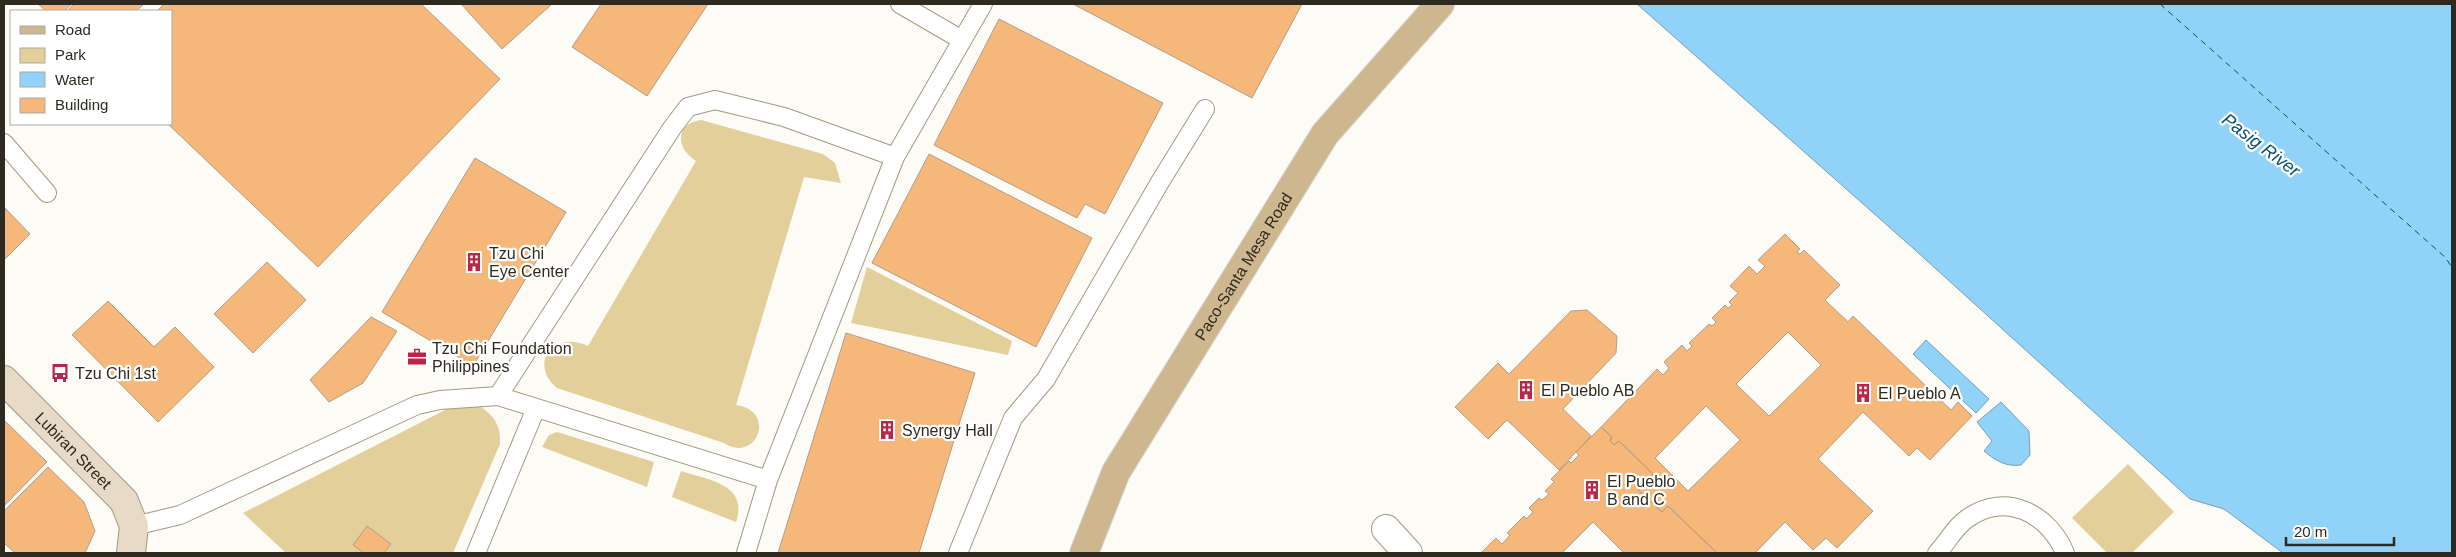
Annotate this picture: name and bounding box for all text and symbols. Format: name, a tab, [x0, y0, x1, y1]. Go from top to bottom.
legend	[10, 10, 172, 125]
text: Road	[55, 21, 91, 38]
text: Park	[55, 46, 86, 63]
text: Water	[55, 71, 94, 88]
text: Building	[55, 96, 108, 113]
water label: Pasig River	[2218, 109, 2305, 181]
street label: Paco-Santa Mesa Road	[1192, 190, 1296, 343]
place label: Tzu Chi Eye Center	[489, 245, 570, 280]
building icon: Tzu Chi Eye Center	[463, 251, 485, 273]
place label: Tzu Chi Foundation Philippines	[432, 340, 572, 375]
office icon: Tzu Chi Foundation Philippines	[406, 346, 428, 368]
bus stop icon: Tzu Chi 1st	[49, 362, 71, 384]
place label: Tzu Chi 1st	[75, 365, 156, 382]
building icon: El Pueblo AB	[1515, 379, 1537, 401]
place label: El Pueblo AB	[1541, 382, 1634, 399]
building icon: El Pueblo A	[1852, 382, 1874, 404]
place label: El Pueblo A	[1878, 385, 1961, 402]
street label: Lubiran Street	[32, 409, 115, 493]
building icon: Synergy Hall	[876, 419, 898, 441]
place label: Synergy Hall	[902, 422, 993, 439]
place label: El Pueblo B and C	[1607, 473, 1676, 508]
building icon: El Pueblo B and C	[1581, 479, 1603, 501]
scale bar	[2286, 514, 2394, 546]
text: 20 m	[2294, 523, 2327, 540]

